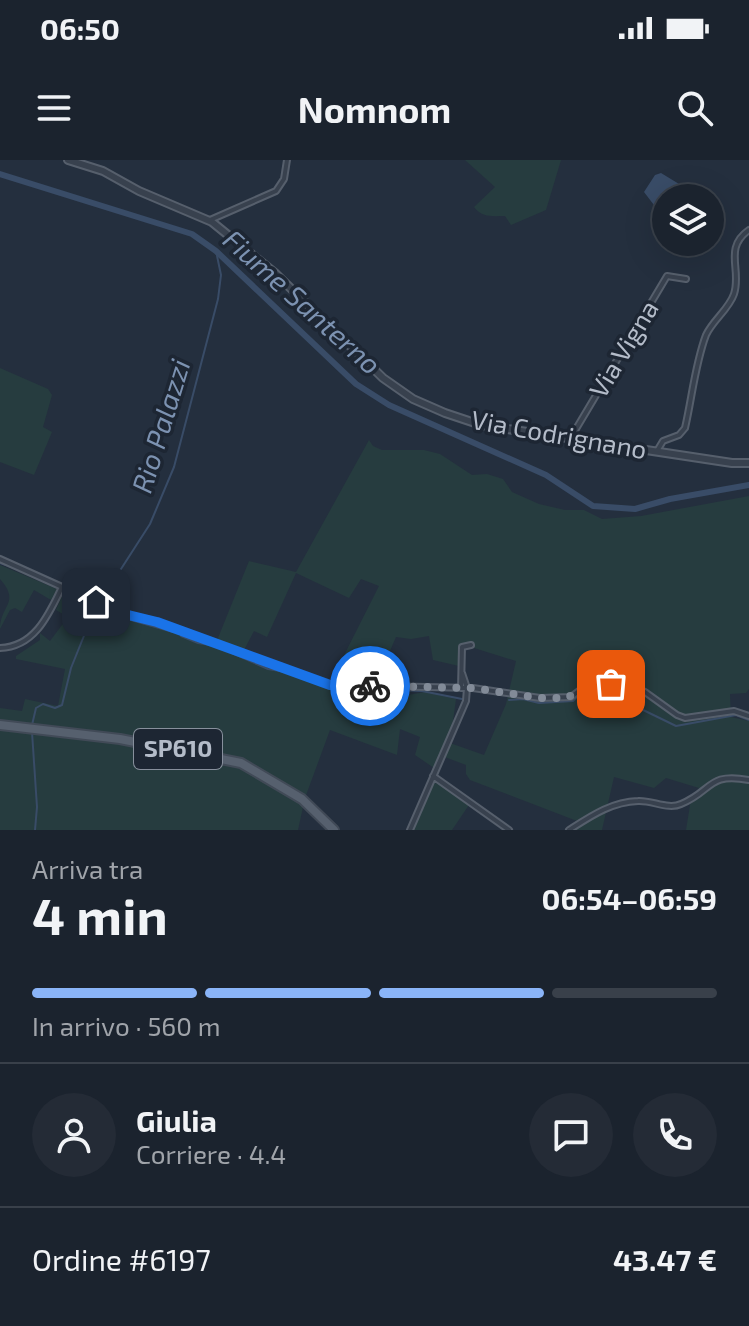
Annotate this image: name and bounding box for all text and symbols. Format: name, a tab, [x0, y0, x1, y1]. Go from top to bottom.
text: 06:50	[40, 10, 120, 46]
icon: menu	[32, 86, 76, 130]
icon: search	[673, 86, 717, 130]
text: Nomnom	[298, 87, 451, 130]
map controls	[652, 184, 724, 256]
button: layers	[652, 184, 724, 256]
water label: Fiume Santerno	[217, 222, 388, 381]
street label: Via Vigna	[582, 294, 664, 402]
water label: Rio Palazzi	[124, 355, 197, 497]
street label: Via Codrignano	[469, 403, 649, 464]
pin	[62, 568, 130, 636]
icon: home	[74, 580, 118, 624]
courier	[330, 646, 410, 726]
pin	[577, 650, 645, 718]
icon: bag	[589, 662, 633, 706]
icon: bike	[348, 664, 392, 708]
road number: SP610	[134, 729, 222, 769]
text: Arriva tra	[32, 853, 143, 884]
text: 06:54–06:59	[542, 880, 717, 916]
text: 4 min	[32, 883, 168, 945]
text: In arrivo · 560 m	[32, 1010, 220, 1041]
button: person	[32, 1093, 116, 1177]
button: chat	[529, 1093, 613, 1177]
button: phone	[633, 1093, 717, 1177]
text: Giulia	[136, 1102, 217, 1138]
text: Corriere · 4.4	[136, 1138, 286, 1169]
text: Ordine #6197	[32, 1241, 211, 1277]
text: 43.47 €	[613, 1241, 717, 1277]

